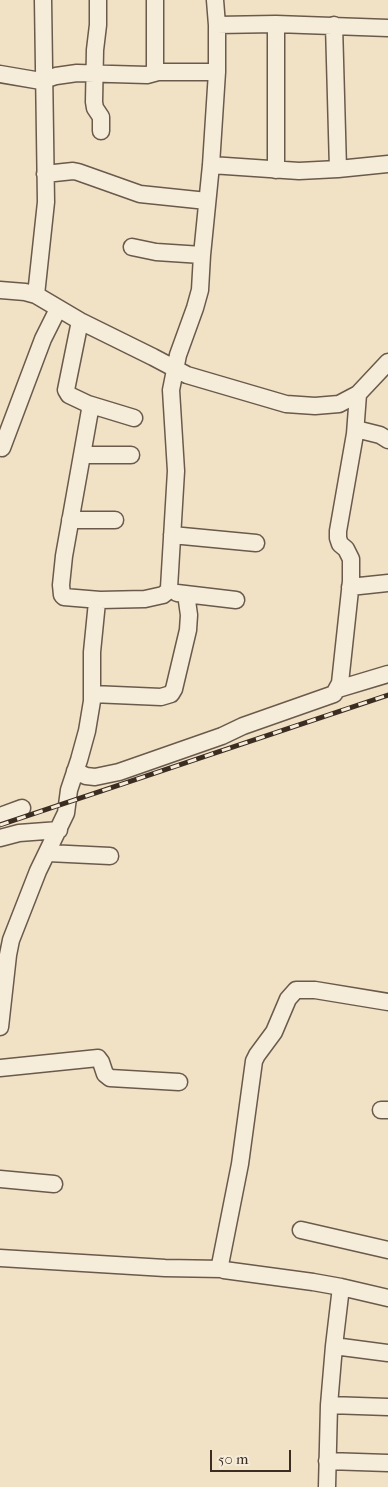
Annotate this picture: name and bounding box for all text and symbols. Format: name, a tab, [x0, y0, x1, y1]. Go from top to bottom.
scale bar	[213, 1440, 294, 1472]
text: 50 m	[218, 1450, 248, 1468]

